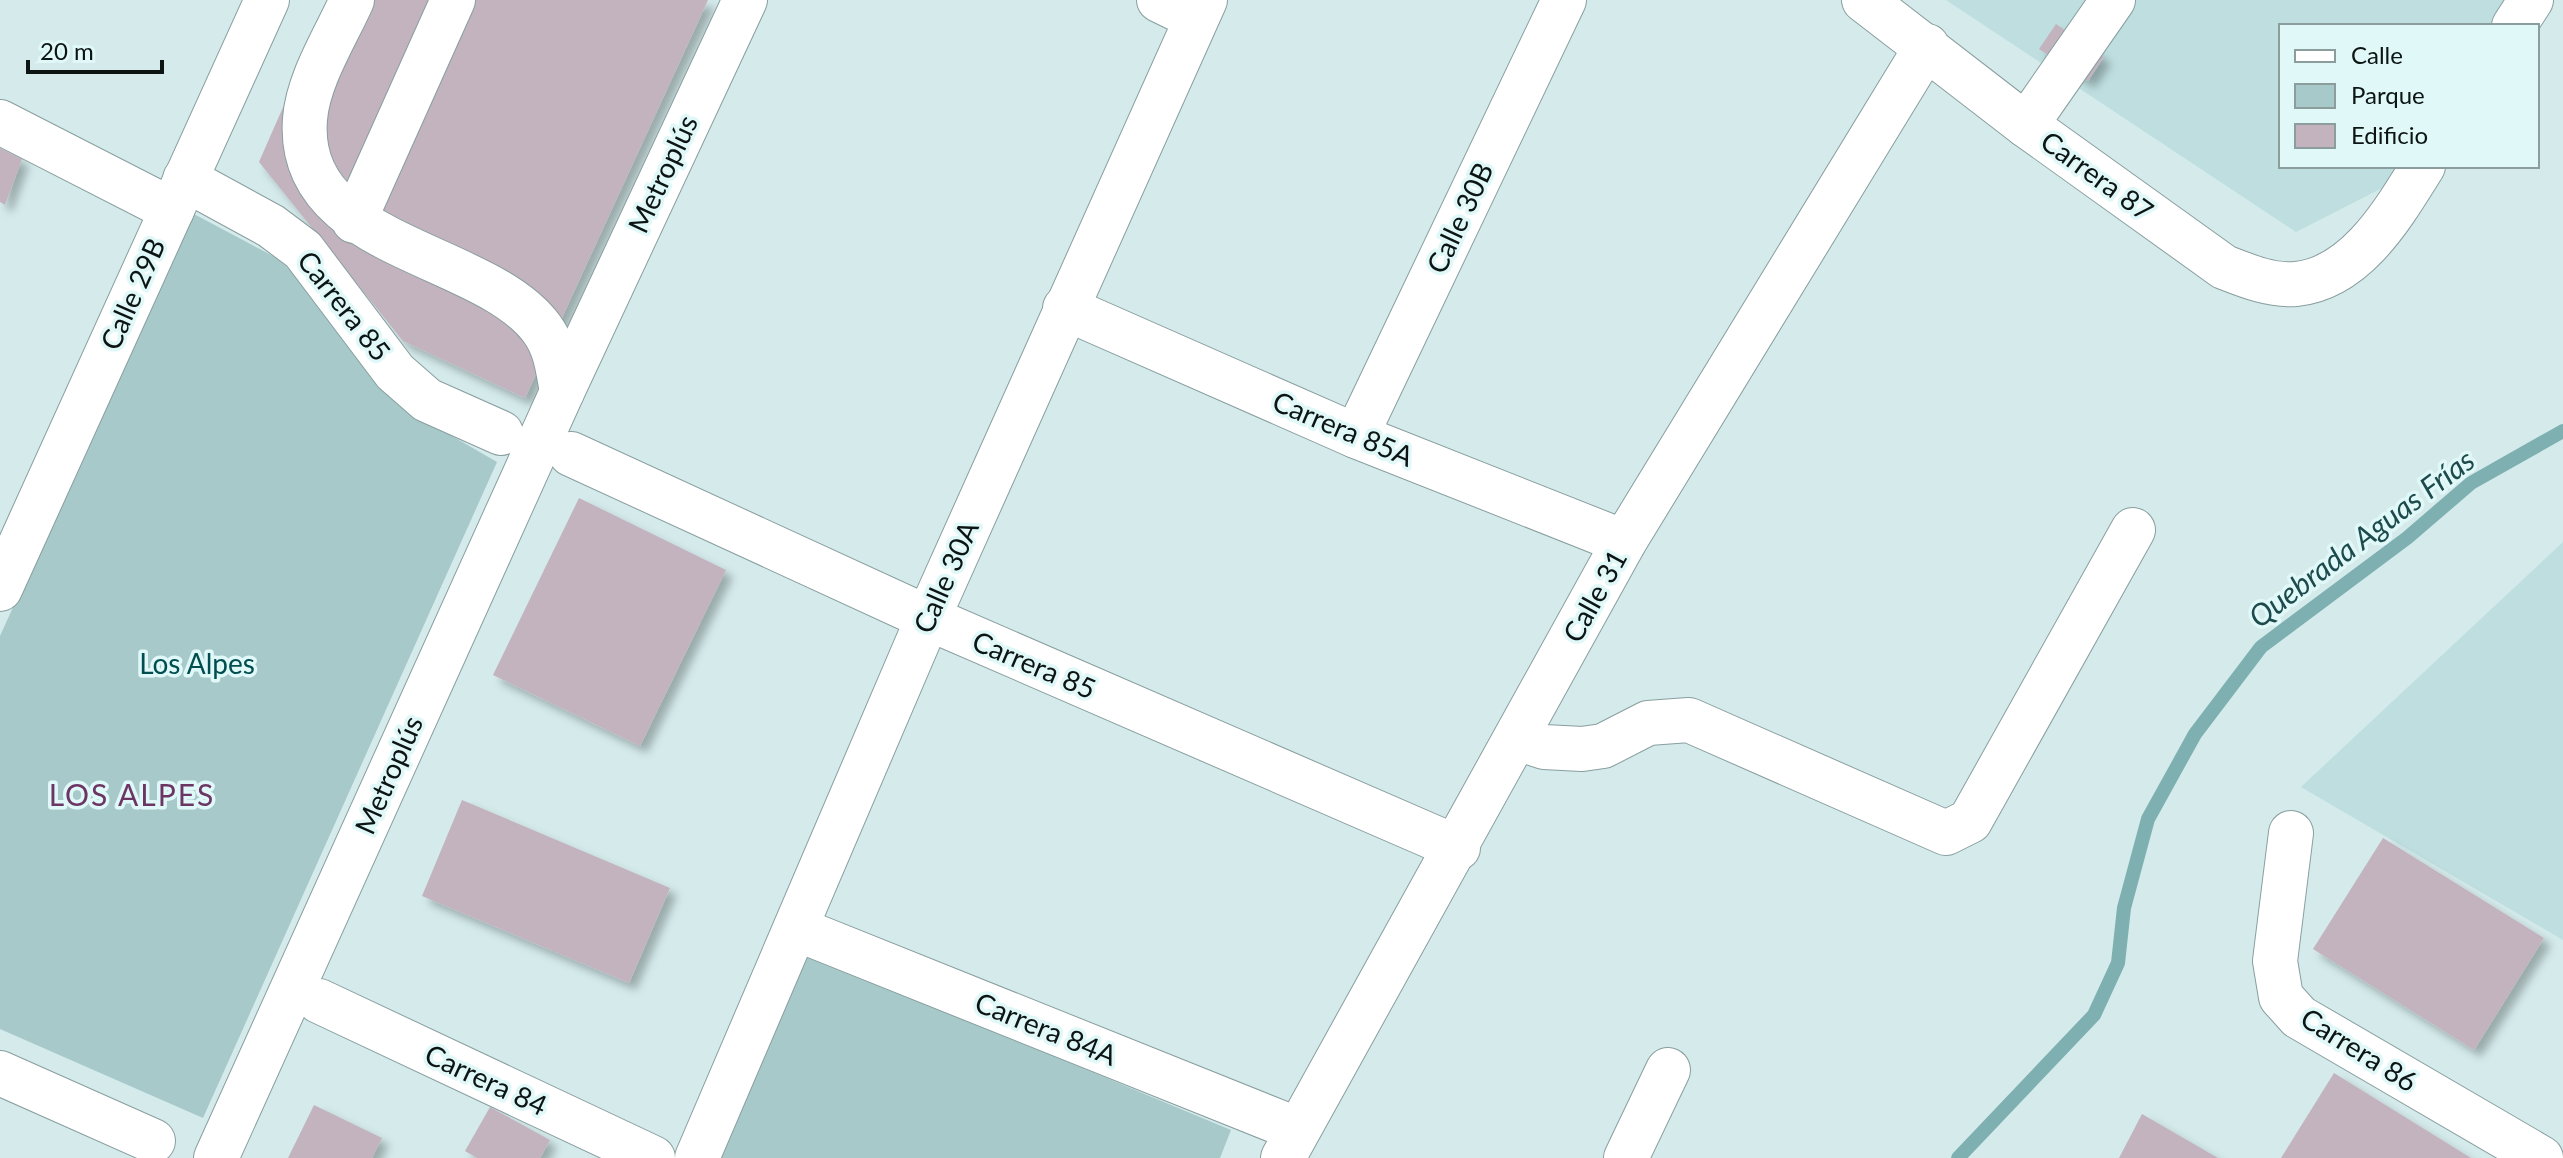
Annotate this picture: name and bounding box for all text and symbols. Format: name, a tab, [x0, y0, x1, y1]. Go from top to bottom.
scale bar	[28, 24, 162, 74]
legend	[2279, 24, 2539, 168]
text: 20 m	[40, 36, 94, 65]
text: Calle	[2351, 40, 2403, 69]
text: Parque	[2351, 80, 2425, 109]
street label: Metroplús	[620, 109, 704, 238]
text: Edificio	[2351, 120, 2428, 149]
street label: Carrera 87	[2035, 123, 2160, 227]
street label: Calle 30B	[1419, 157, 1500, 278]
street label: Calle 29B	[92, 233, 172, 355]
street label: Carrera 85	[291, 243, 398, 367]
street label: Carrera 85A	[1268, 383, 1419, 473]
water label: Quebrada Aguas Frías	[2241, 441, 2481, 634]
street label: Calle 30A	[905, 515, 985, 638]
street label: Calle 31	[1555, 543, 1633, 648]
street label: Carrera 85	[968, 623, 1101, 705]
park label: Los Alpes	[139, 646, 255, 680]
street label: Metroplús	[347, 710, 429, 839]
district label: LOS ALPES	[49, 776, 215, 812]
street label: Carrera 84A	[971, 984, 1122, 1072]
street label: Carrera 86	[2295, 1000, 2424, 1098]
street label: Carrera 84	[420, 1036, 553, 1122]

